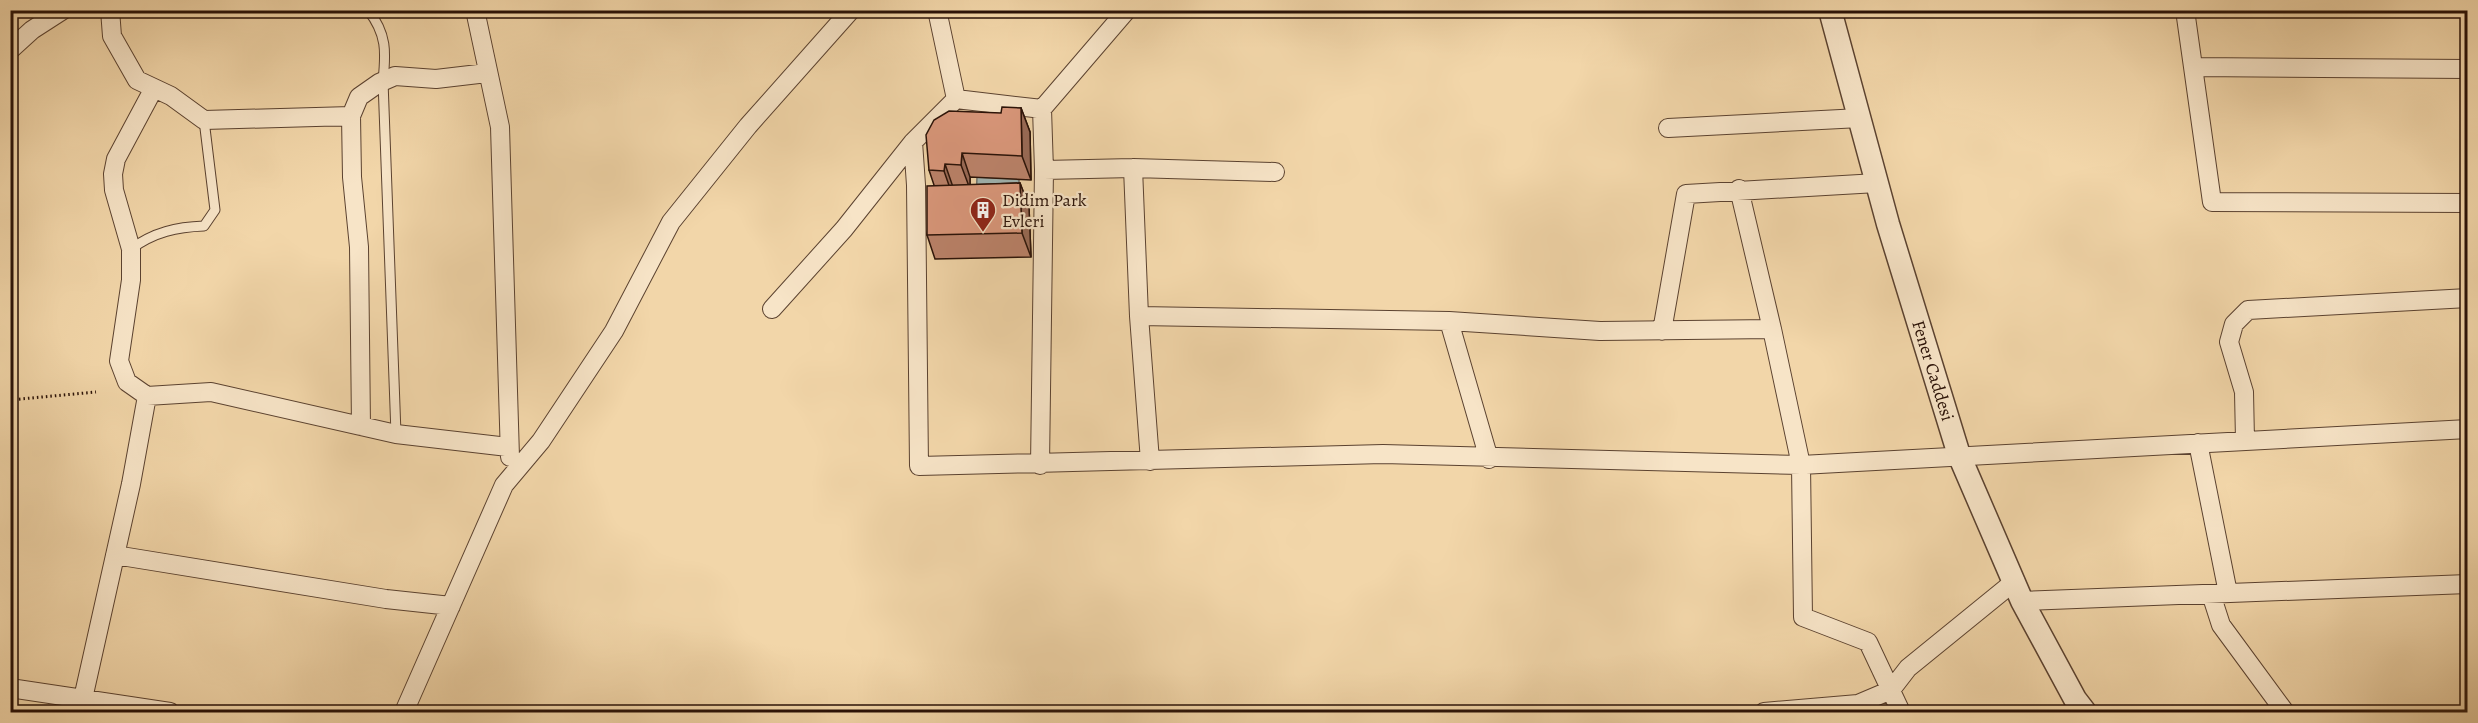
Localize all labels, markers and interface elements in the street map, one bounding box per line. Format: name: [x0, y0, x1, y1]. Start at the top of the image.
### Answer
place label: Didim Park Evleri: [1002, 188, 1087, 233]
building icon: Didim Park Evleri: [968, 195, 998, 233]
street label: Fener Caddesi: [1906, 317, 1960, 424]

